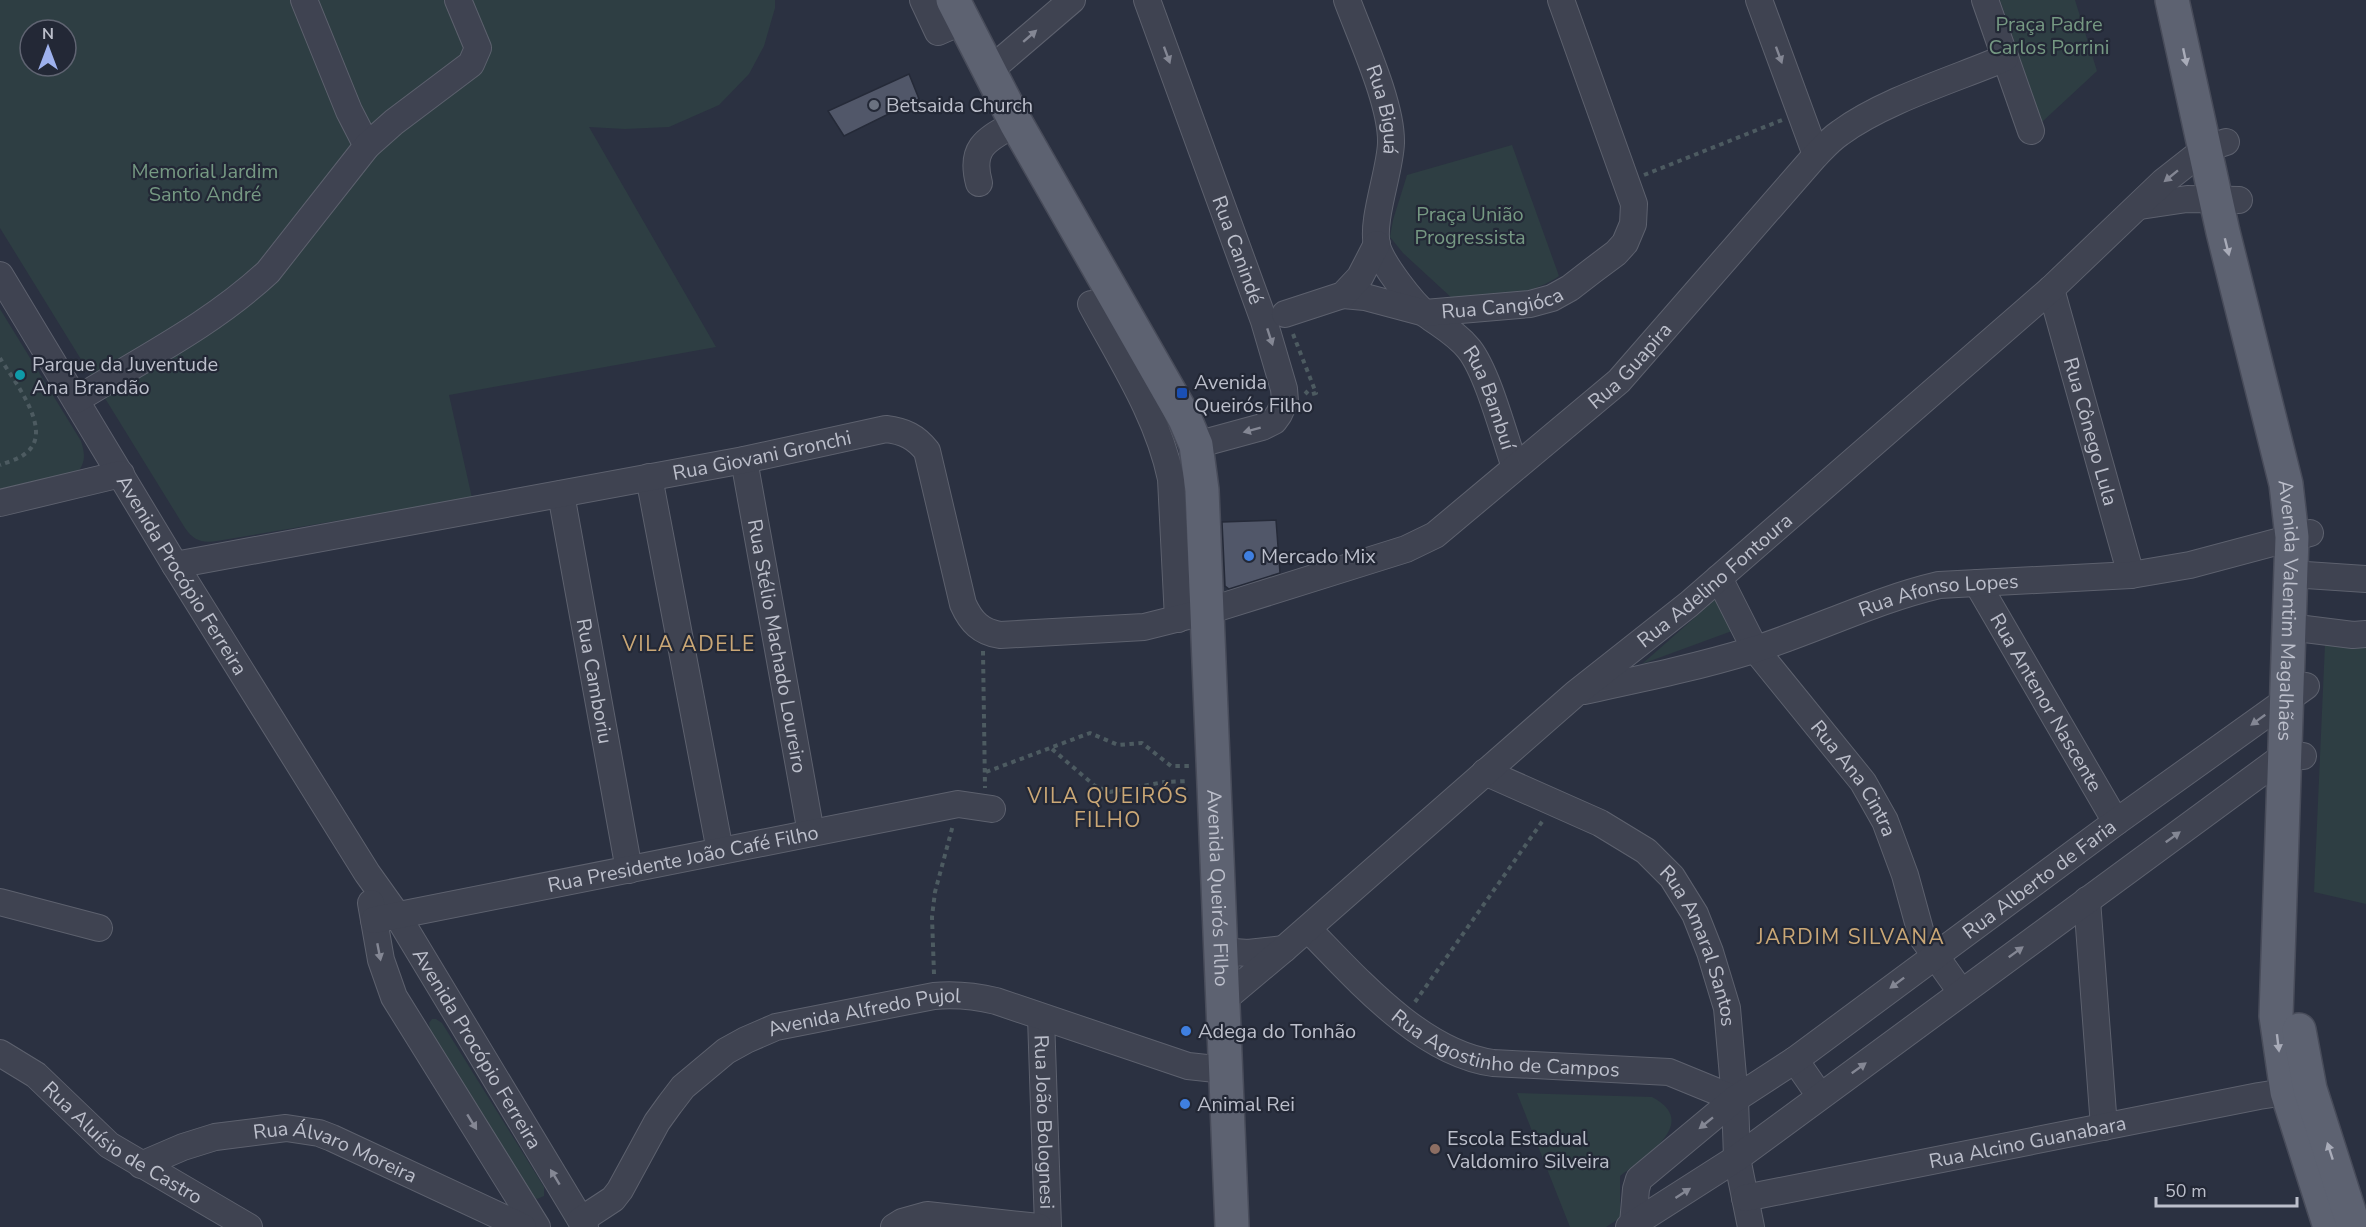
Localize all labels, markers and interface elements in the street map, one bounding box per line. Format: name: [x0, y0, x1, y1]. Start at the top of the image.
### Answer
park label: Praça Padre Carlos Porrini: [1989, 11, 2109, 61]
north arrow: [18, 18, 78, 78]
text: N: [42, 23, 54, 45]
one-way arrow: [1022, 30, 1038, 43]
one-way arrow: [1163, 46, 1172, 64]
one-way arrow: [1775, 46, 1784, 64]
one-way arrow: [2180, 48, 2190, 66]
street label: Rua Biguá: [1359, 61, 1404, 156]
place label: Betsaida Church: [886, 92, 1033, 119]
marker: Betsaida Church: [867, 98, 881, 112]
park label: Memorial Jardim Santo André: [132, 158, 278, 208]
one-way arrow: [2164, 169, 2179, 182]
street label: Rua Canindé: [1205, 192, 1270, 308]
park label: Praça União Progressista: [1414, 201, 1526, 251]
one-way arrow: [2223, 238, 2233, 256]
street label: Rua Cangióca: [1440, 281, 1568, 326]
street label: Rua Guapira: [1582, 317, 1678, 415]
one-way arrow: [1265, 328, 1275, 346]
street label: Rua Bambuí: [1457, 340, 1522, 454]
place label: Parque da Juventude Ana Brandão: [32, 351, 218, 401]
street label: Rua Cônego Lula: [2057, 354, 2124, 509]
marker: Parque da Juventude Ana Brandão: [13, 368, 27, 382]
place label: Avenida Queirós Filho: [1194, 369, 1313, 419]
marker: Avenida Queirós Filho: [1175, 386, 1189, 400]
street label: Rua Giovani Gronchi: [670, 424, 854, 487]
one-way arrow: [1243, 425, 1261, 435]
street label: Avenida Procópio Ferreira: [110, 470, 253, 680]
street label: Avenida Valentim Magalhães: [2271, 479, 2305, 741]
street label: Rua Adelino Fontoura: [1632, 507, 1798, 654]
street label: Rua Stélio Machado Loureiro: [741, 517, 813, 775]
place label: Mercado Mix: [1261, 543, 1376, 570]
marker: Mercado Mix: [1242, 549, 1256, 563]
street label: Rua Afonso Lopes: [1855, 568, 2019, 624]
street label: Rua Antenor Nascente: [1983, 608, 2108, 797]
street label: Rua Camboriu: [570, 616, 619, 746]
district label: VILA ADELE: [621, 630, 756, 658]
one-way arrow: [2251, 714, 2267, 726]
street label: Rua Ana Cintra: [1804, 715, 1903, 840]
district label: VILA QUEIRÓS FILHO: [1026, 782, 1189, 834]
street label: Avenida Queirós Filho: [1200, 789, 1235, 987]
street label: Rua Alberto de Faria: [1957, 813, 2122, 945]
street label: Rua Presidente João Café Filho: [545, 819, 821, 899]
one-way arrow: [2165, 831, 2181, 843]
street label: Rua Amaral Santos: [1654, 859, 1742, 1027]
district label: JARDIM SILVANA: [1756, 923, 1945, 951]
one-way arrow: [375, 942, 384, 961]
street label: Avenida Procópio Ferreira: [406, 943, 548, 1154]
one-way arrow: [2007, 946, 2023, 958]
one-way arrow: [1890, 977, 1905, 989]
street label: Avenida Alfredo Pujol: [763, 982, 962, 1043]
street label: Rua Agostinho de Campos: [1386, 1003, 1620, 1083]
place label: Adega do Tonhão: [1198, 1018, 1356, 1045]
marker: Adega do Tonhão: [1179, 1024, 1193, 1038]
street label: Rua João Bolognesi: [1028, 1034, 1060, 1210]
one-way arrow: [2273, 1034, 2283, 1053]
one-way arrow: [1851, 1062, 1866, 1074]
street label: Rua Aluísio de Castro: [37, 1075, 207, 1211]
place label: Animal Rei: [1197, 1091, 1295, 1118]
marker: Animal Rei: [1178, 1097, 1192, 1111]
street label: Rua Alcino Guanabara: [1927, 1110, 2129, 1175]
one-way arrow: [467, 1114, 478, 1130]
street label: Rua Álvaro Moreira: [251, 1115, 421, 1190]
one-way arrow: [1699, 1116, 1714, 1129]
place label: Escola Estadual Valdomiro Silveira: [1446, 1125, 1610, 1175]
marker: Escola Estadual Valdomiro Silveira: [1428, 1142, 1442, 1156]
one-way arrow: [2325, 1142, 2334, 1160]
one-way arrow: [549, 1169, 560, 1185]
scale bar: [2156, 1170, 2297, 1208]
text: 50 m: [2165, 1179, 2207, 1203]
one-way arrow: [1674, 1187, 1691, 1198]

